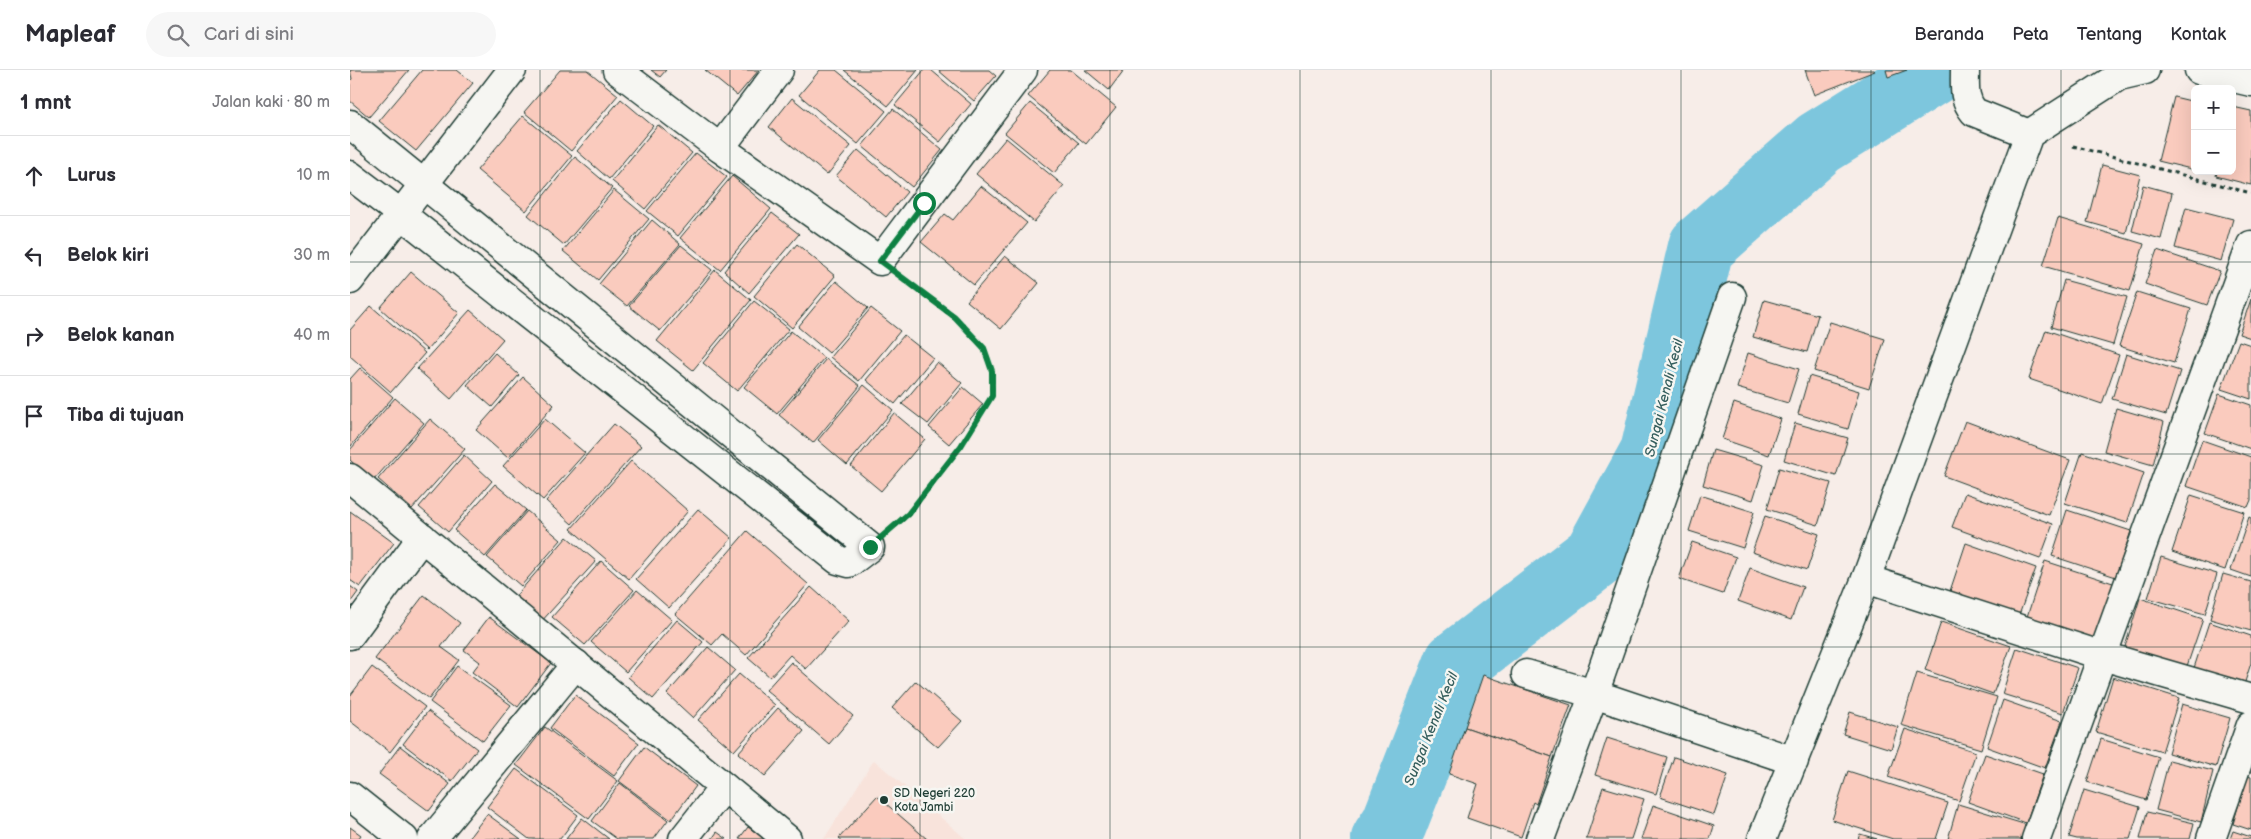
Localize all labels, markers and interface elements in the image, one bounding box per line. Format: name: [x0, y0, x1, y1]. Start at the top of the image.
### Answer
search box: [146, 12, 496, 57]
text: Mapleaf: [25, 20, 116, 49]
icon: search: [164, 21, 192, 49]
text: Cari di sini: [204, 23, 294, 46]
text: Beranda: [1914, 24, 1984, 45]
text: Peta: [2012, 24, 2049, 45]
text: Tentang: [2077, 24, 2142, 45]
text: Kontak: [2170, 24, 2226, 45]
map controls: [2191, 85, 2236, 175]
button: +: [2191, 85, 2236, 130]
text: 1 mnt: [20, 90, 71, 115]
text: Jalan kaki · 80 m: [212, 93, 330, 112]
button: −: [2191, 130, 2236, 175]
icon: ahead: [20, 162, 48, 190]
text: Lurus: [67, 164, 116, 187]
text: 10 m: [297, 166, 330, 185]
route start: [913, 192, 936, 215]
icon: left: [20, 242, 48, 270]
text: Belok kiri: [67, 244, 149, 267]
text: 30 m: [293, 246, 330, 265]
icon: right: [20, 322, 48, 350]
text: Belok kanan: [67, 324, 175, 347]
text: 40 m: [293, 326, 330, 345]
water label: Sungai Kenali Kecil: [1641, 337, 1687, 459]
icon: arrive: [20, 402, 48, 430]
text: Tiba di tujuan: [67, 404, 184, 427]
route end: [859, 536, 882, 559]
water label: Sungai Kenali Kecil: [1400, 669, 1462, 788]
place label: SD Negeri 220 Kota Jambi: [894, 786, 975, 815]
marker: SD Negeri 220 Kota Jambi: [878, 794, 890, 806]

